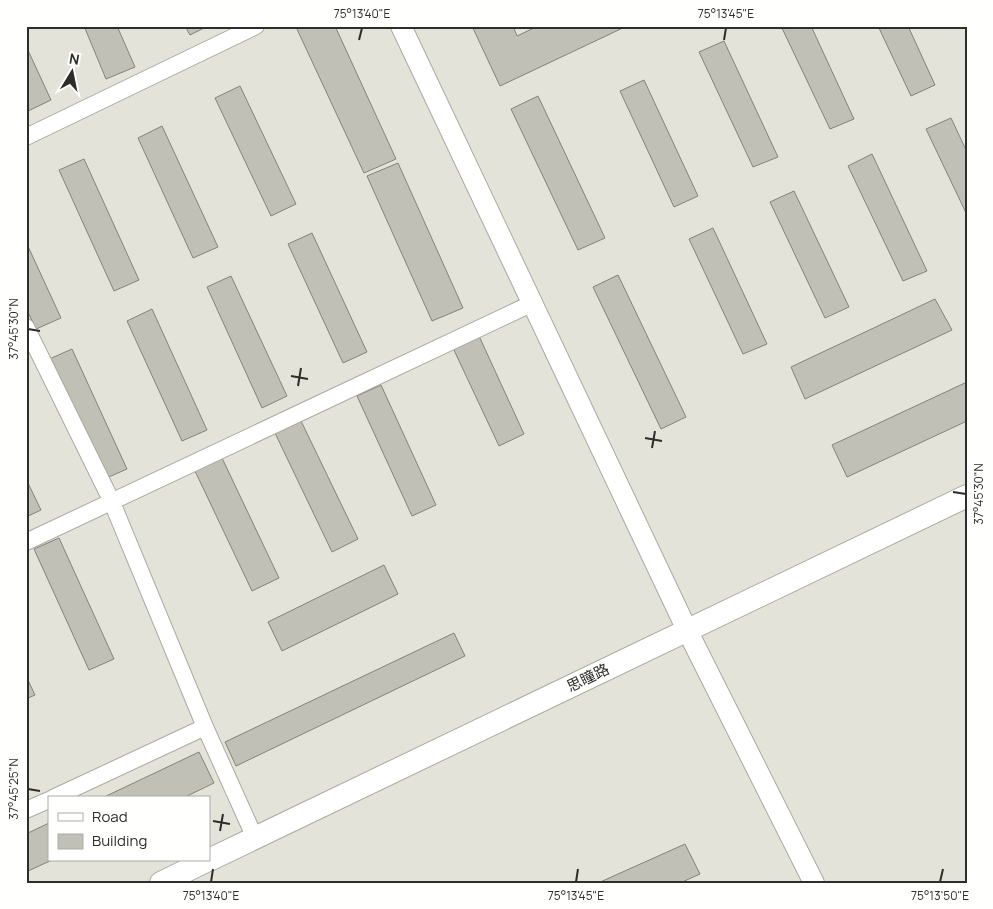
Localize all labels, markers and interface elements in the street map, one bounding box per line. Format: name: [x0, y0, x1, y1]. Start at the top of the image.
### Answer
text: 75°13'40"E: [334, 5, 391, 22]
text: 75°13'45"E: [698, 5, 754, 22]
north arrow: [48, 48, 98, 98]
text: N: [68, 48, 81, 69]
text: 37°45'30"N: [5, 298, 22, 360]
text: 37°45'30"N: [970, 463, 987, 525]
street label: 思瞳路: [563, 658, 613, 697]
text: 37°45'25"N: [5, 758, 22, 820]
legend: [48, 796, 210, 862]
text: Road: [92, 806, 128, 827]
text: Building: [92, 830, 147, 851]
text: 75°13'40"E: [183, 887, 240, 904]
text: 75°13'45"E: [548, 887, 604, 904]
text: 75°13'50"E: [911, 887, 969, 904]

